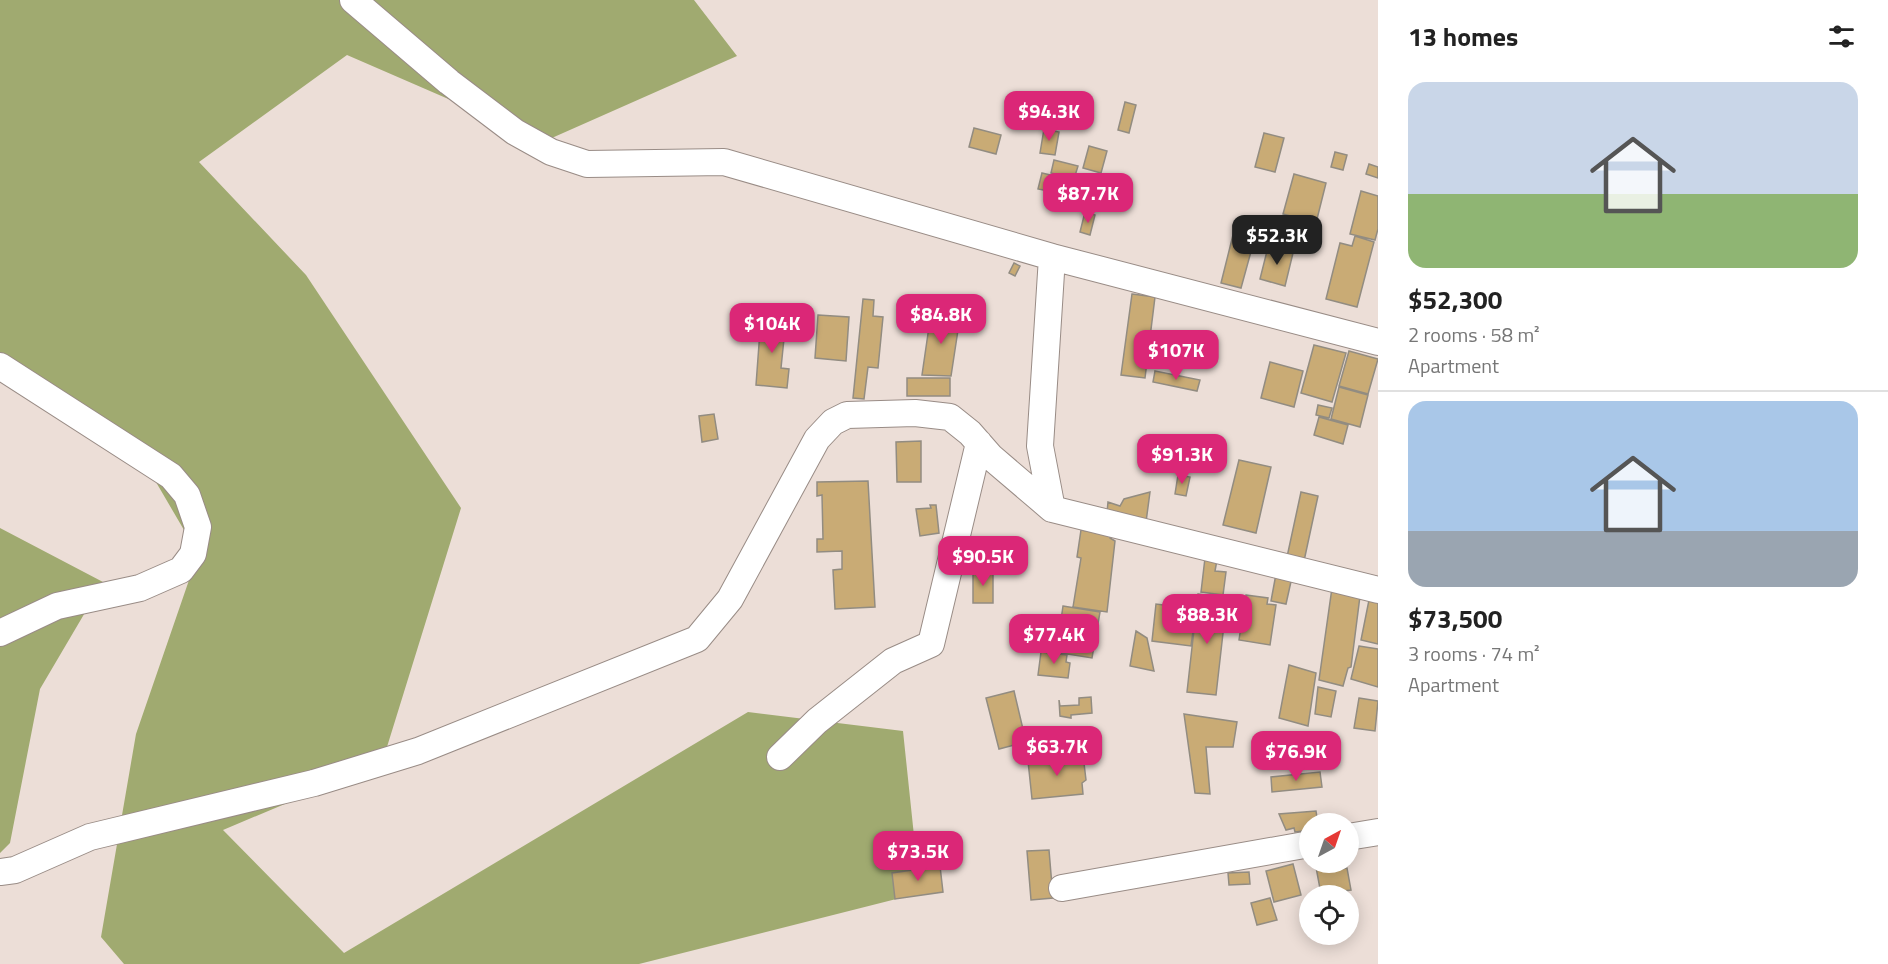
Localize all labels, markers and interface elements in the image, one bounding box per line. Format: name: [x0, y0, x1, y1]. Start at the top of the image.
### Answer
text: 13 homes: [1408, 17, 1518, 56]
icon: filters: [1825, 20, 1858, 53]
pin: $94.3K: [1000, 91, 1098, 142]
text: $94.3K: [1018, 95, 1080, 126]
icon: home: [1579, 121, 1687, 229]
pin: $87.7K: [1039, 173, 1137, 224]
text: $87.7K: [1057, 177, 1119, 208]
pin: $52.3K: [1228, 215, 1326, 266]
text: $52.3K: [1246, 219, 1308, 250]
text: $52,300: [1408, 280, 1502, 319]
pin: $84.8K: [892, 294, 990, 345]
text: $84.8K: [910, 298, 972, 329]
pin: $104K: [730, 303, 814, 354]
text: $104K: [744, 307, 800, 338]
text: 2 rooms · 58 m²: [1408, 319, 1540, 350]
pin: $107K: [1134, 330, 1218, 381]
text: $107K: [1148, 334, 1204, 365]
text: Apartment: [1408, 350, 1499, 381]
pin: $91.3K: [1133, 434, 1231, 485]
text: $91.3K: [1151, 438, 1213, 469]
icon: home: [1579, 440, 1687, 548]
pin: $90.5K: [934, 536, 1032, 587]
text: $90.5K: [952, 540, 1014, 571]
pin: $88.3K: [1158, 594, 1256, 645]
text: $88.3K: [1176, 598, 1238, 629]
text: $73,500: [1408, 599, 1502, 638]
pin: $77.4K: [1005, 614, 1103, 665]
text: $77.4K: [1023, 618, 1085, 649]
text: 3 rooms · 74 m²: [1408, 638, 1540, 669]
text: Apartment: [1408, 669, 1499, 700]
pin: $63.7K: [1008, 726, 1106, 777]
text: $63.7K: [1026, 730, 1088, 761]
pin: $76.9K: [1247, 731, 1345, 782]
text: $76.9K: [1265, 735, 1327, 766]
north arrow: [1299, 813, 1359, 873]
map controls: [1299, 813, 1359, 945]
pin: $73.5K: [869, 831, 967, 882]
text: $73.5K: [887, 835, 949, 866]
button: locate: [1299, 885, 1359, 945]

